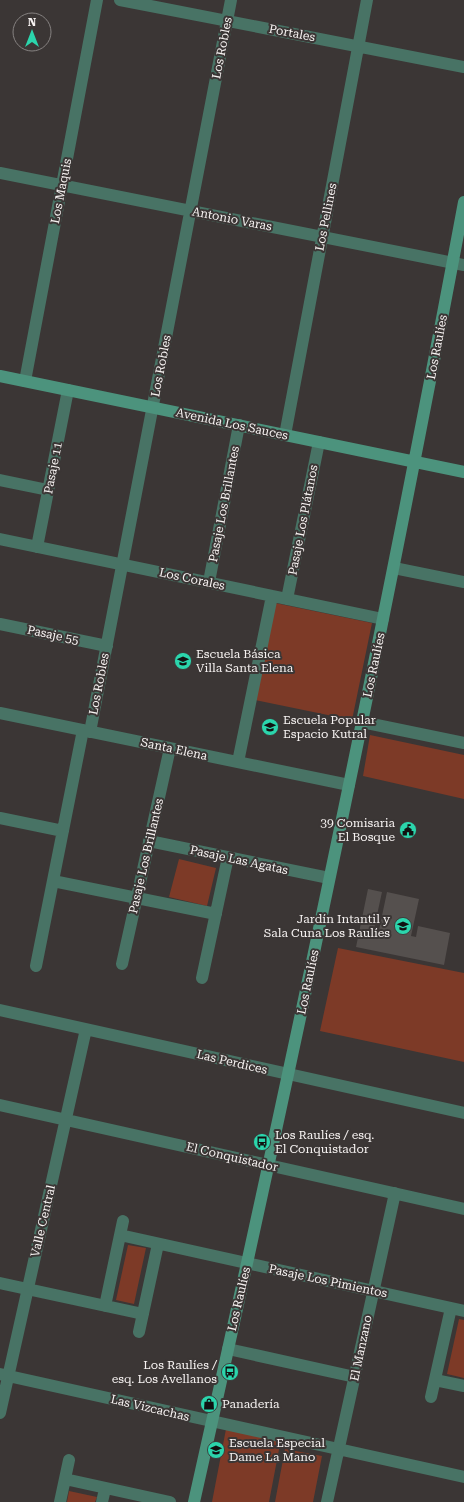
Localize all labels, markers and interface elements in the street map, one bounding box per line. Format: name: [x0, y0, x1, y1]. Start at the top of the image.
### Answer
north arrow: [12, 12, 52, 52]
text: N: [28, 16, 37, 29]
street label: Los Robles: [209, 16, 235, 80]
street label: Portales: [268, 22, 317, 44]
street label: Los Maquis: [48, 157, 74, 225]
street label: Los Pellines: [313, 182, 339, 252]
street label: Antonio Varas: [191, 204, 273, 234]
street label: Los Raulíes: [424, 313, 450, 381]
street label: Los Robles: [148, 334, 174, 398]
street label: Avenida Los Sauces: [175, 405, 290, 443]
street label: Pasaje 11: [41, 441, 65, 495]
street label: Pasaje Los Brillantes: [206, 444, 242, 563]
street label: Pasaje Los Plátanos: [285, 463, 321, 576]
street label: Los Corales: [158, 565, 226, 593]
street label: Pasaje 55: [26, 623, 80, 647]
street label: Los Raulíes: [360, 631, 388, 699]
place label: Escuela Básica Villa Santa Elena: [196, 647, 294, 675]
school or university icon: Escuela Básica Villa Santa Elena: [173, 651, 193, 671]
street label: Los Robles: [86, 652, 112, 716]
place label: Escuela Popular Espacio Kutral: [283, 713, 376, 741]
school or university icon: Escuela Popular Espacio Kutral: [260, 717, 280, 737]
street label: Santa Elena: [139, 735, 209, 763]
street label: Pasaje Los Brillantes: [126, 797, 166, 915]
place label: 39 Comisaria El Bosque: [320, 816, 395, 844]
public building icon: 39 Comisaria El Bosque: [398, 820, 418, 840]
street label: Pasaje Las Agatas: [189, 843, 290, 877]
place label: Jardín Intantil y Sala Cuna Los Raulíes: [264, 912, 391, 940]
school or university icon: Jardín Intantil y Sala Cuna Los Raulíes: [393, 916, 413, 936]
street label: Los Raulíes: [294, 948, 322, 1016]
street label: Las Perdices: [195, 1047, 269, 1077]
place label: Los Raulíes / esq. El Conquistador: [275, 1128, 374, 1156]
bus stop icon: Los Raulíes / esq. El Conquistador: [252, 1132, 272, 1152]
street label: El Conquistador: [185, 1140, 279, 1174]
street label: Valle Central: [28, 1183, 58, 1258]
street label: Pasaje Los Pimientos: [267, 1262, 389, 1300]
street label: Los Raulíes: [225, 1265, 253, 1333]
street label: El Manzano: [347, 1314, 375, 1382]
place label: Los Raulíes / esq. Los Avellanos: [112, 1358, 218, 1386]
bus stop icon: Los Raulíes / esq. Los Avellanos: [220, 1362, 240, 1382]
street label: Las Vizcachas: [109, 1392, 191, 1424]
shop icon: Panadería: [199, 1394, 219, 1414]
place label: Panadería: [222, 1397, 280, 1411]
place label: Escuela Especial Dame La Mano: [229, 1436, 325, 1464]
school or university icon: Escuela Especial Dame La Mano: [206, 1440, 226, 1460]

